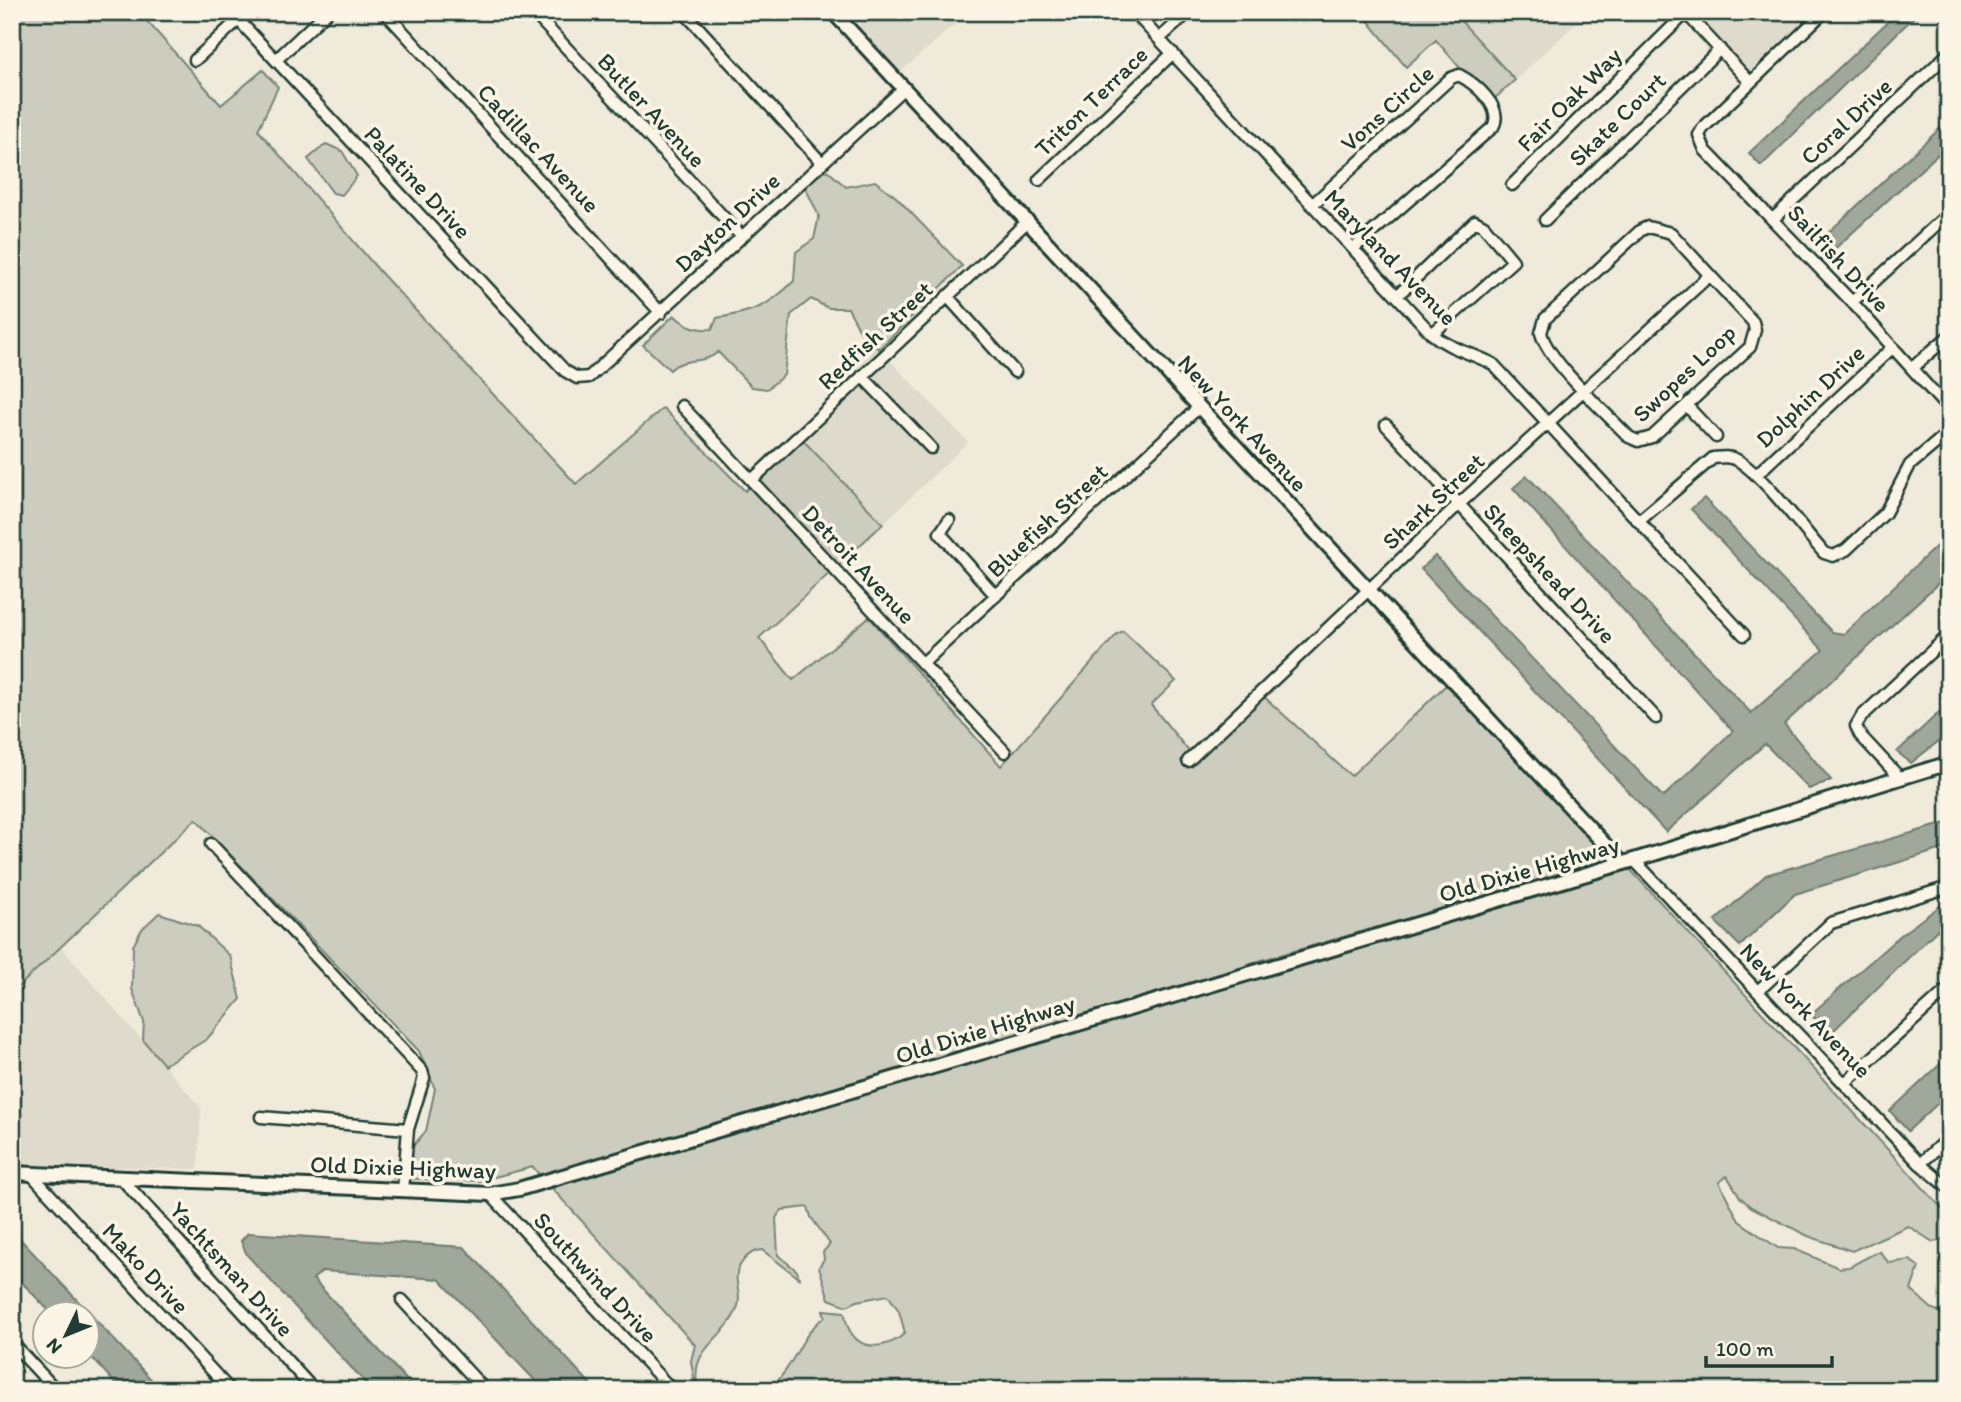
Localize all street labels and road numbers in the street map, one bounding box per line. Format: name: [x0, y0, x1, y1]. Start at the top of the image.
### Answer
street label: Triton Terrace: [1028, 40, 1154, 162]
street label: Fair Oak Way: [1511, 40, 1628, 157]
street label: Butler Avenue: [592, 47, 712, 173]
street label: Vons Circle: [1334, 58, 1440, 158]
street label: Skate Court: [1562, 66, 1672, 172]
street label: Coral Drive: [1794, 71, 1898, 171]
street label: Cadillac Avenue: [472, 77, 606, 219]
street label: Palatine Drive: [358, 120, 478, 244]
street label: Dayton Drive: [668, 166, 786, 278]
street label: Maryland Avenue: [1318, 183, 1464, 331]
street label: Sailfish Drive: [1782, 198, 1896, 318]
street label: Redfish Street: [812, 274, 938, 396]
street label: Swopes Loop: [1626, 318, 1742, 428]
street label: Dolphin Drive: [1750, 338, 1870, 454]
street label: New York Avenue: [1172, 348, 1314, 498]
street label: Shark Street: [1376, 446, 1490, 556]
street label: Bluefish Street: [981, 457, 1113, 583]
street label: Sheepshead Drive: [1478, 497, 1622, 649]
street label: Detroit Avenue: [796, 498, 922, 630]
street label: Old Dixie Highway: [1436, 829, 1622, 909]
street label: New York Avenue: [1734, 936, 1878, 1084]
street label: Old Dixie Highway: [892, 988, 1078, 1070]
street label: Old Dixie Highway: [309, 1149, 497, 1185]
street label: Yachtsman Drive: [164, 1195, 300, 1343]
street label: Southwind Drive: [528, 1206, 664, 1348]
street label: Mako Drive: [96, 1216, 196, 1320]

